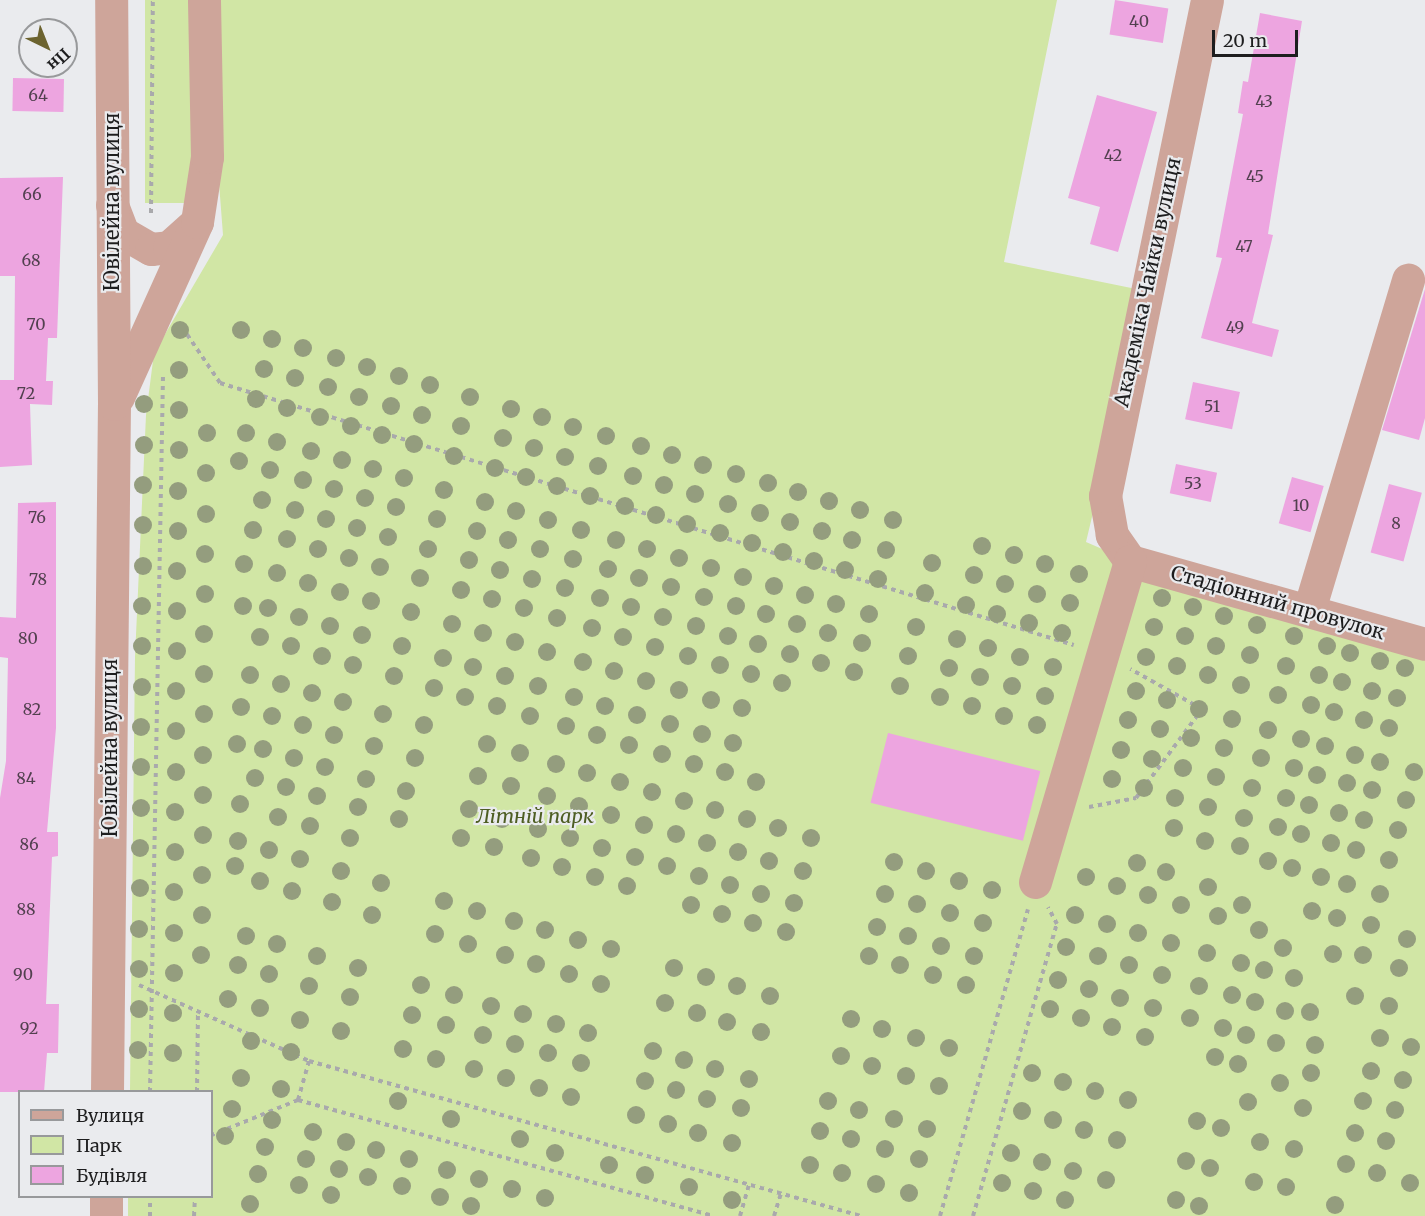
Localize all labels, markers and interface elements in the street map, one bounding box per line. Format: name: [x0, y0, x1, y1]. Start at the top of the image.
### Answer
house number: 40: [1129, 11, 1149, 31]
north arrow: [18, 18, 78, 78]
scale bar: [1215, 18, 1300, 56]
text: 20 m: [1223, 29, 1267, 52]
text: Пн: [43, 44, 75, 75]
house number: 64: [28, 85, 48, 105]
house number: 43: [1255, 91, 1273, 111]
street label: Ювілейна вулиця: [99, 113, 123, 291]
house number: 42: [1104, 145, 1122, 165]
street label: Академіка Чайки вулиця: [1109, 155, 1185, 409]
house number: 45: [1246, 166, 1264, 186]
house number: 66: [22, 184, 42, 204]
house number: 47: [1235, 236, 1253, 256]
house number: 68: [21, 250, 41, 270]
house number: 70: [27, 314, 45, 334]
house number: 49: [1226, 317, 1244, 337]
house number: 72: [17, 383, 35, 403]
house number: 51: [1204, 396, 1220, 416]
house number: 53: [1184, 473, 1202, 493]
house number: 10: [1293, 495, 1309, 515]
house number: 76: [28, 507, 46, 527]
house number: 8: [1391, 513, 1401, 533]
street label: Стадіонний провулок: [1168, 560, 1388, 644]
house number: 78: [29, 569, 47, 589]
house number: 80: [18, 628, 38, 648]
street label: Ювілейна вулиця: [97, 659, 121, 837]
house number: 82: [23, 699, 41, 719]
house number: 84: [16, 768, 36, 788]
park label: Літній парк: [476, 803, 594, 827]
house number: 86: [19, 834, 39, 854]
house number: 88: [16, 899, 36, 919]
house number: 90: [13, 964, 33, 984]
house number: 92: [20, 1018, 38, 1038]
legend: [18, 1090, 213, 1198]
text: Вулиця: [76, 1104, 144, 1127]
text: Парк: [76, 1134, 122, 1157]
text: Будівля: [76, 1164, 147, 1187]

